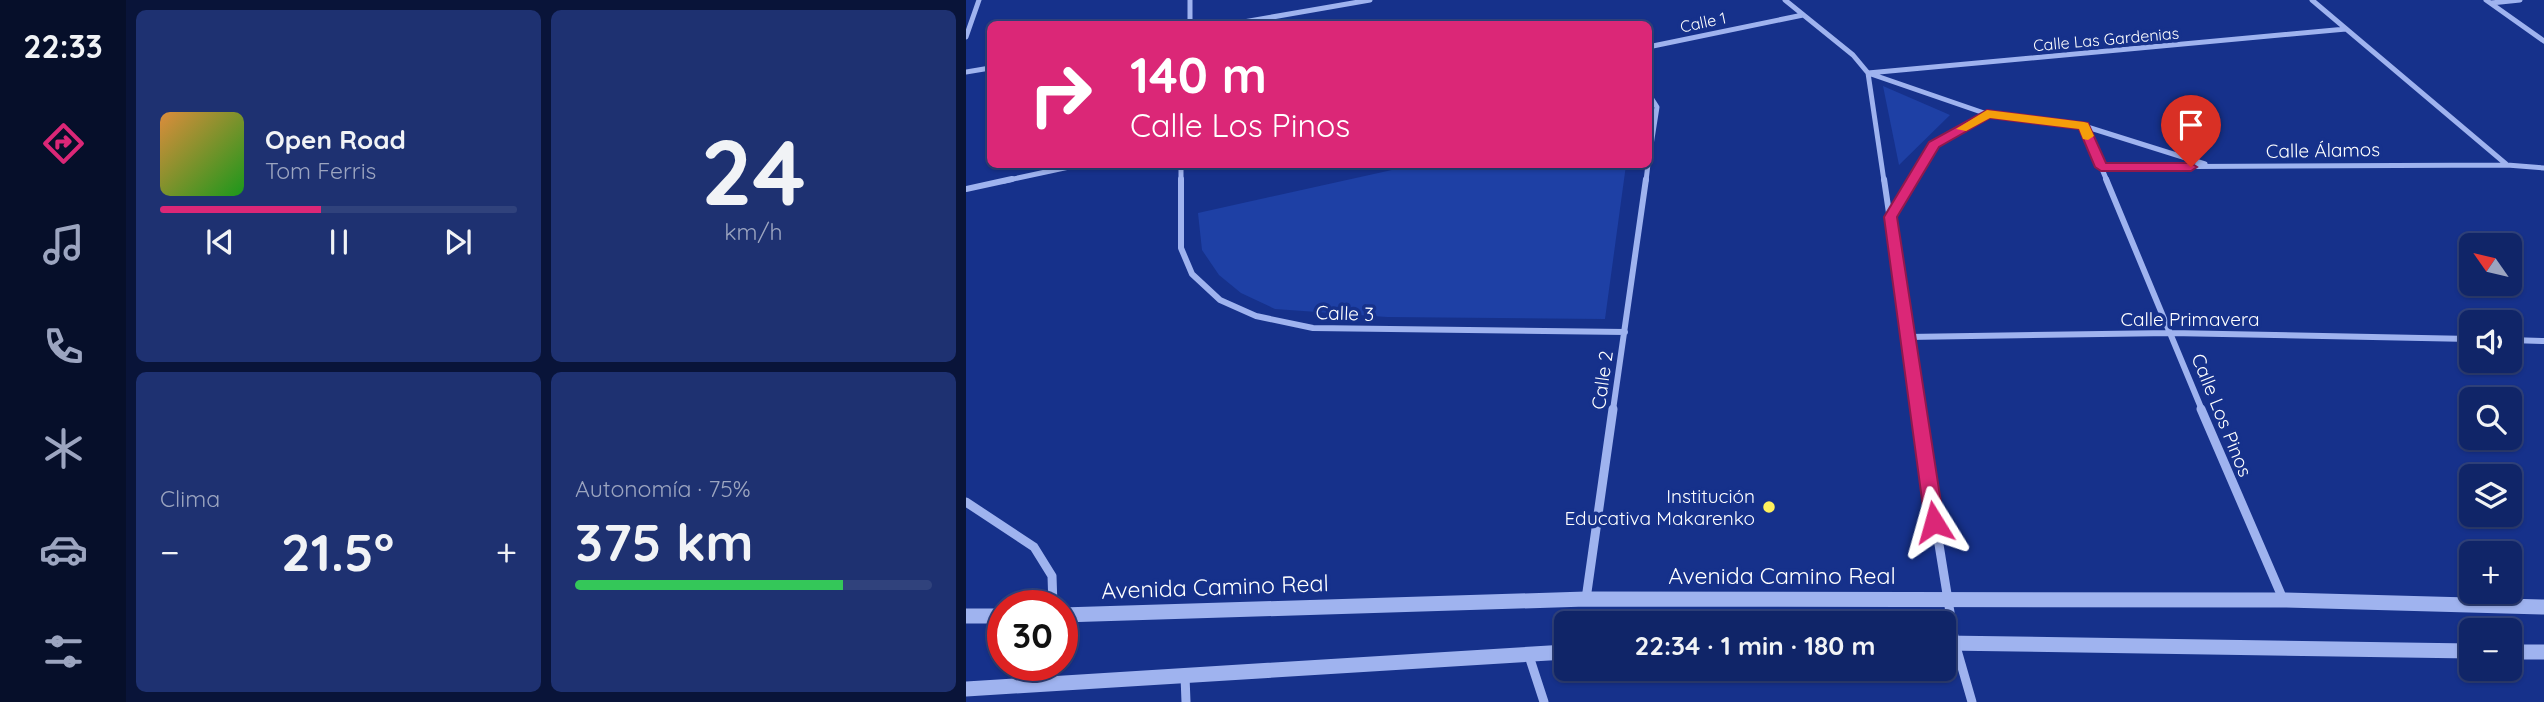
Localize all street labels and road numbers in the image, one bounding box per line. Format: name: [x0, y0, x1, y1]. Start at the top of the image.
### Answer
street label: Calle 1: [1678, 7, 1728, 37]
street label: Calle Las Gardenias: [2032, 23, 2180, 55]
street label: Calle Álamos: [2266, 137, 2380, 163]
street label: Calle 3: [1315, 300, 1375, 326]
street label: Calle Primavera: [2120, 307, 2260, 331]
street label: Calle 2: [1586, 349, 1618, 411]
street label: Calle Los Pinos: [2186, 350, 2258, 480]
street label: Avenida Camino Real: [1668, 561, 1896, 590]
street label: Avenida Camino Real: [1101, 568, 1329, 605]

